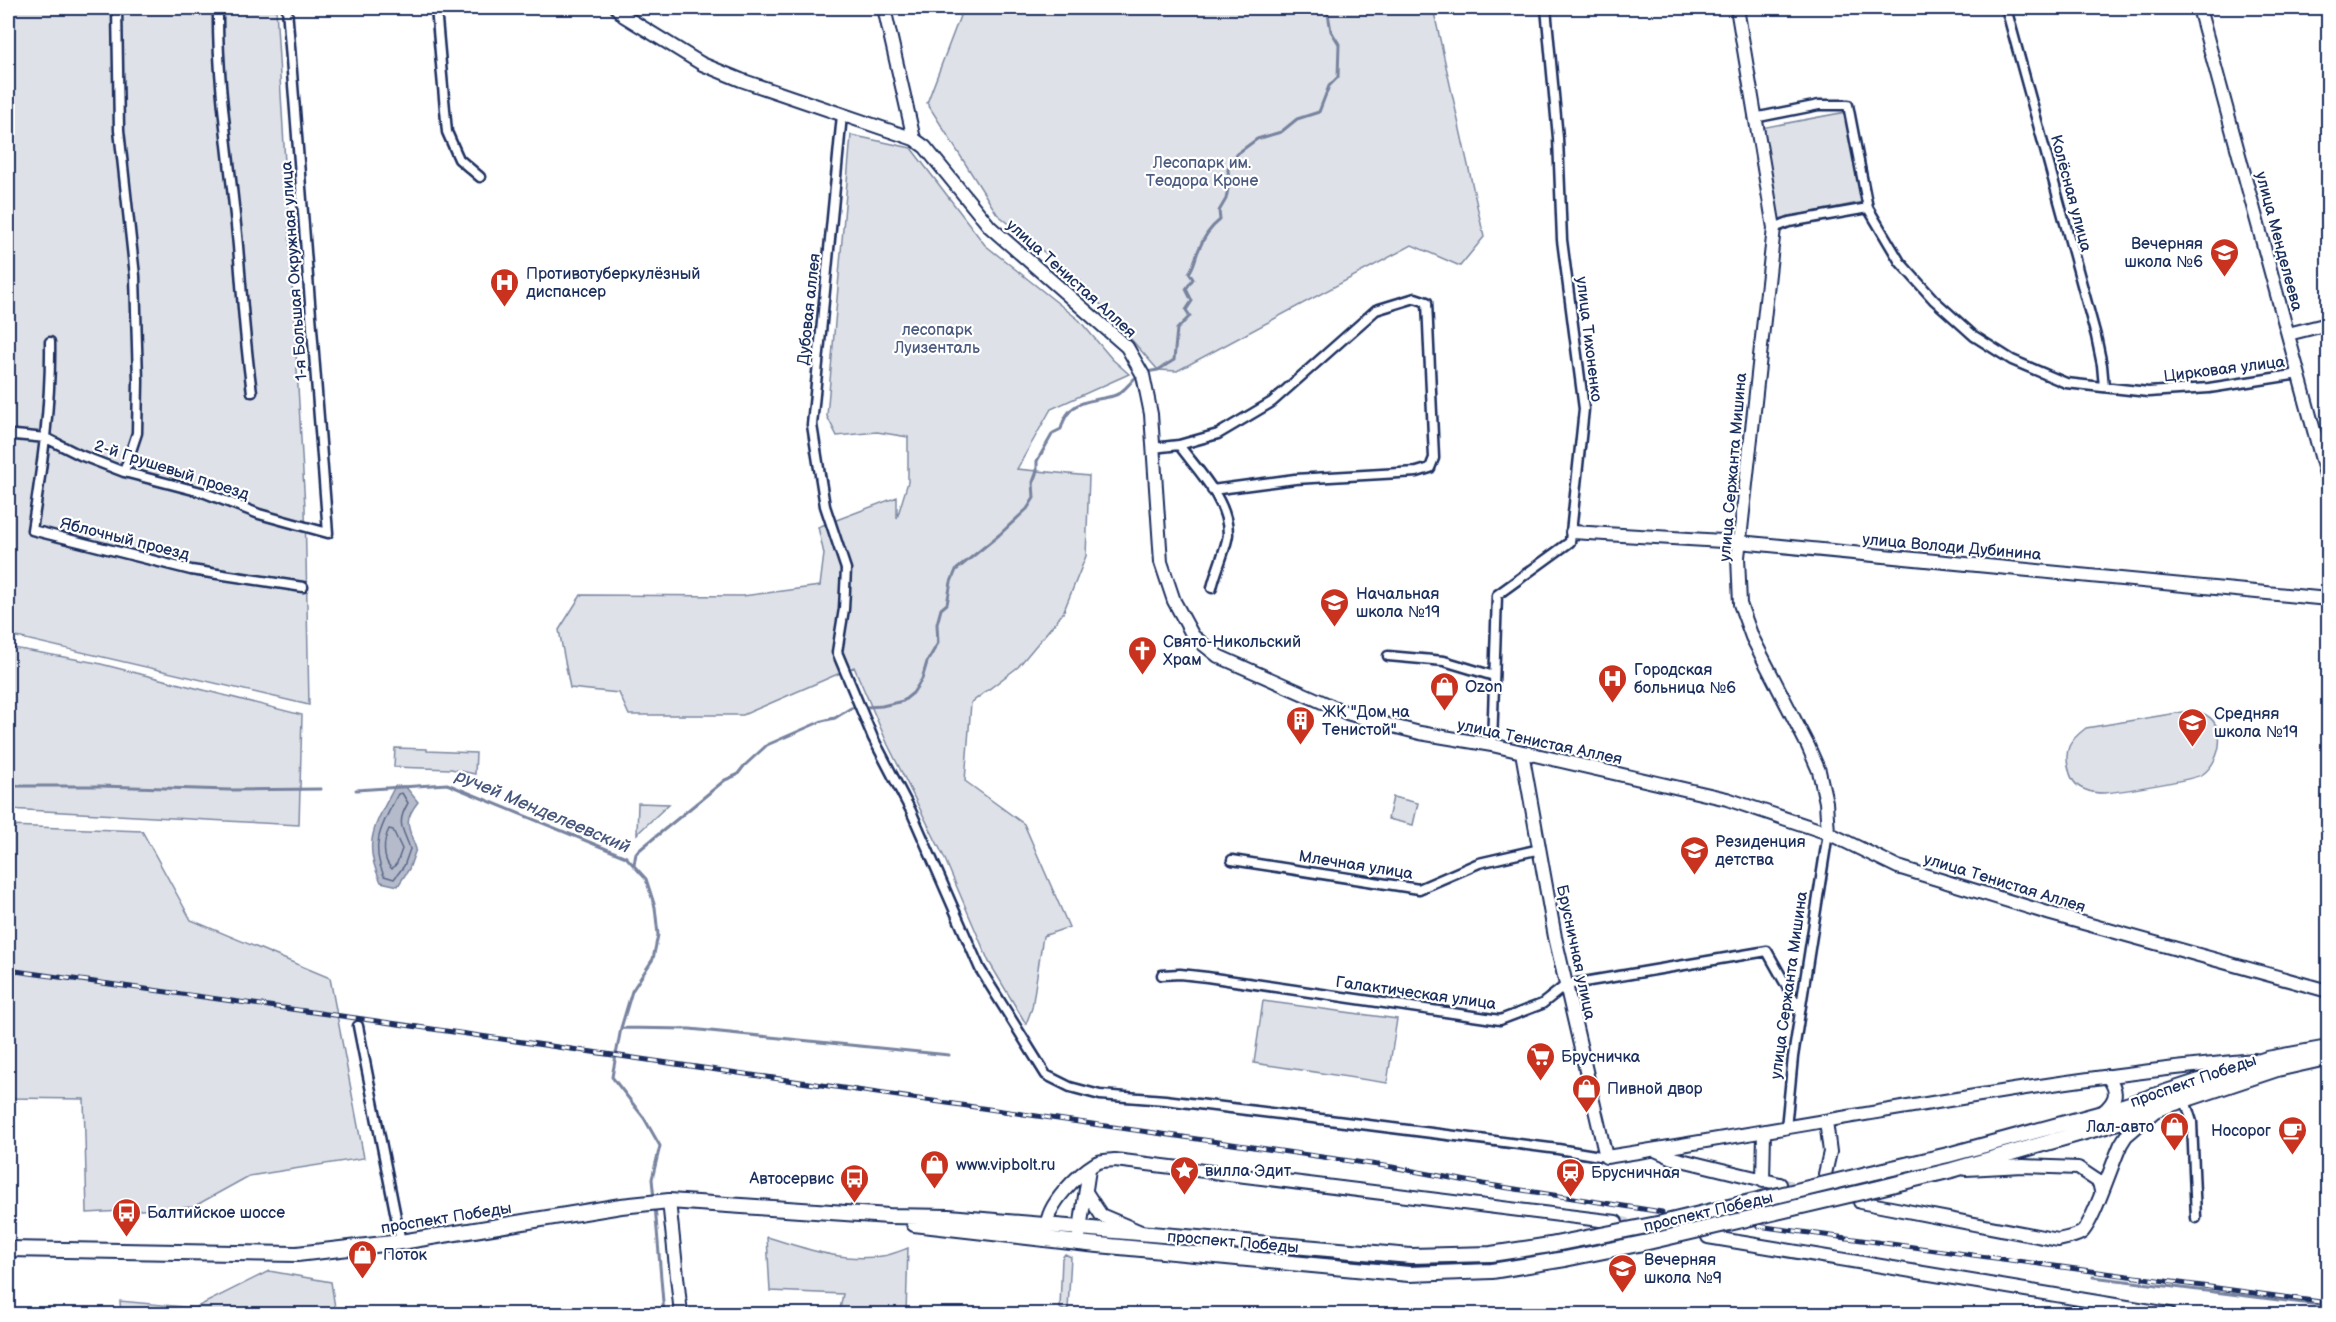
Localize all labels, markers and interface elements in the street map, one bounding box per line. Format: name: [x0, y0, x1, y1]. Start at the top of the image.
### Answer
street label: Колёсная улица: [2046, 133, 2095, 254]
park label: Лесопарк им. Теодора Кроне: [1146, 154, 1258, 191]
street label: 1-я Большая Окружная улица: [277, 160, 312, 381]
street label: улица Менделеева: [2251, 170, 2306, 314]
street label: улица Тенистая Аллея: [1002, 216, 1140, 342]
place label: Вечерняя школа №6: [2124, 235, 2203, 272]
school or university icon: Вечерняя школа №6: [2208, 236, 2240, 278]
street label: Дубовая аллея: [794, 252, 825, 366]
place label: Противотуберкулёзный диспансер: [526, 265, 701, 302]
hospital icon: Противотуберкулёзный диспансер: [489, 266, 521, 308]
street label: улица Тихоненко: [1571, 276, 1606, 403]
park label: лесопарк Луизенталь: [893, 321, 980, 358]
street label: Цирковая улица: [2162, 353, 2286, 386]
street label: улица Сержанта Мишина: [1716, 371, 1751, 562]
street label: 2-й Грушевый проезд: [92, 436, 252, 505]
street label: Яблочный проезд: [58, 514, 192, 565]
street label: улица Володи Дубинина: [1861, 530, 2043, 565]
place label: Начальная школа №19: [1356, 585, 1440, 622]
school or university icon: Начальная школа №19: [1319, 586, 1351, 628]
place label: Свято-Никольский Храм: [1163, 633, 1301, 670]
church icon: Свято-Никольский Храм: [1126, 634, 1158, 676]
place label: Городская больница №6: [1634, 661, 1736, 698]
hospital icon: Городская больница №6: [1597, 662, 1629, 704]
shop icon: Ozon: [1428, 670, 1460, 712]
place label: Ozon: [1465, 678, 1503, 697]
place label: ЖК "Дом на Тенистой": [1322, 703, 1410, 740]
building icon: ЖК "Дом на Тенистой": [1285, 704, 1317, 746]
place label: Средняя школа №19: [2214, 705, 2298, 742]
school or university icon: Средняя школа №19: [2177, 706, 2209, 748]
street label: улица Тенистая Аллея: [1456, 716, 1624, 769]
water label: ручей Менделеевский: [451, 765, 633, 858]
place label: Резиденция детства: [1715, 833, 1806, 870]
school or university icon: Резиденция детства: [1678, 834, 1710, 876]
street label: Млечная улица: [1297, 847, 1415, 884]
street label: улица Тенистая Аллея: [1921, 850, 2088, 917]
street label: Брусничная улица: [1552, 883, 1599, 1022]
street label: улица Сержанта Мишина: [1767, 890, 1812, 1080]
street label: Галактическая улица: [1334, 973, 1498, 1014]
supermarket icon: Брусничка: [1524, 1040, 1556, 1082]
place label: Брусничка: [1561, 1048, 1641, 1067]
street label: проспект Победы: [2128, 1051, 2259, 1112]
shop icon: Пивной двор: [1570, 1072, 1602, 1114]
place label: Пивной двор: [1607, 1080, 1703, 1099]
shop icon: Лал-авто: [2159, 1110, 2191, 1152]
cafe icon: Носорог: [2276, 1114, 2308, 1156]
place label: Лал-авто: [2085, 1118, 2154, 1137]
place label: Носорог: [2211, 1122, 2271, 1141]
shop icon: www.vipbolt.ru: [919, 1148, 951, 1190]
place icon: вилла Эдит: [1168, 1154, 1200, 1196]
place label: www.vipbolt.ru: [956, 1156, 1056, 1175]
station icon: Брусничная: [1554, 1156, 1586, 1198]
bus stop icon: Автосервис: [839, 1162, 871, 1204]
place label: вилла Эдит: [1205, 1162, 1292, 1181]
place label: Брусничная: [1591, 1164, 1680, 1183]
place label: Автосервис: [749, 1170, 834, 1189]
street label: проспект Победы: [1642, 1188, 1775, 1237]
bus stop icon: Балтийское шоссе: [110, 1196, 142, 1238]
street label: проспект Победы: [379, 1199, 513, 1238]
place label: Балтийское шоссе: [147, 1204, 285, 1223]
street label: проспект Победы: [1166, 1227, 1300, 1258]
shop icon: Поток: [346, 1238, 378, 1280]
place label: Поток: [383, 1246, 427, 1265]
place label: Вечерняя школа №9: [1644, 1251, 1722, 1288]
school or university icon: Вечерняя школа №9: [1607, 1252, 1639, 1294]

